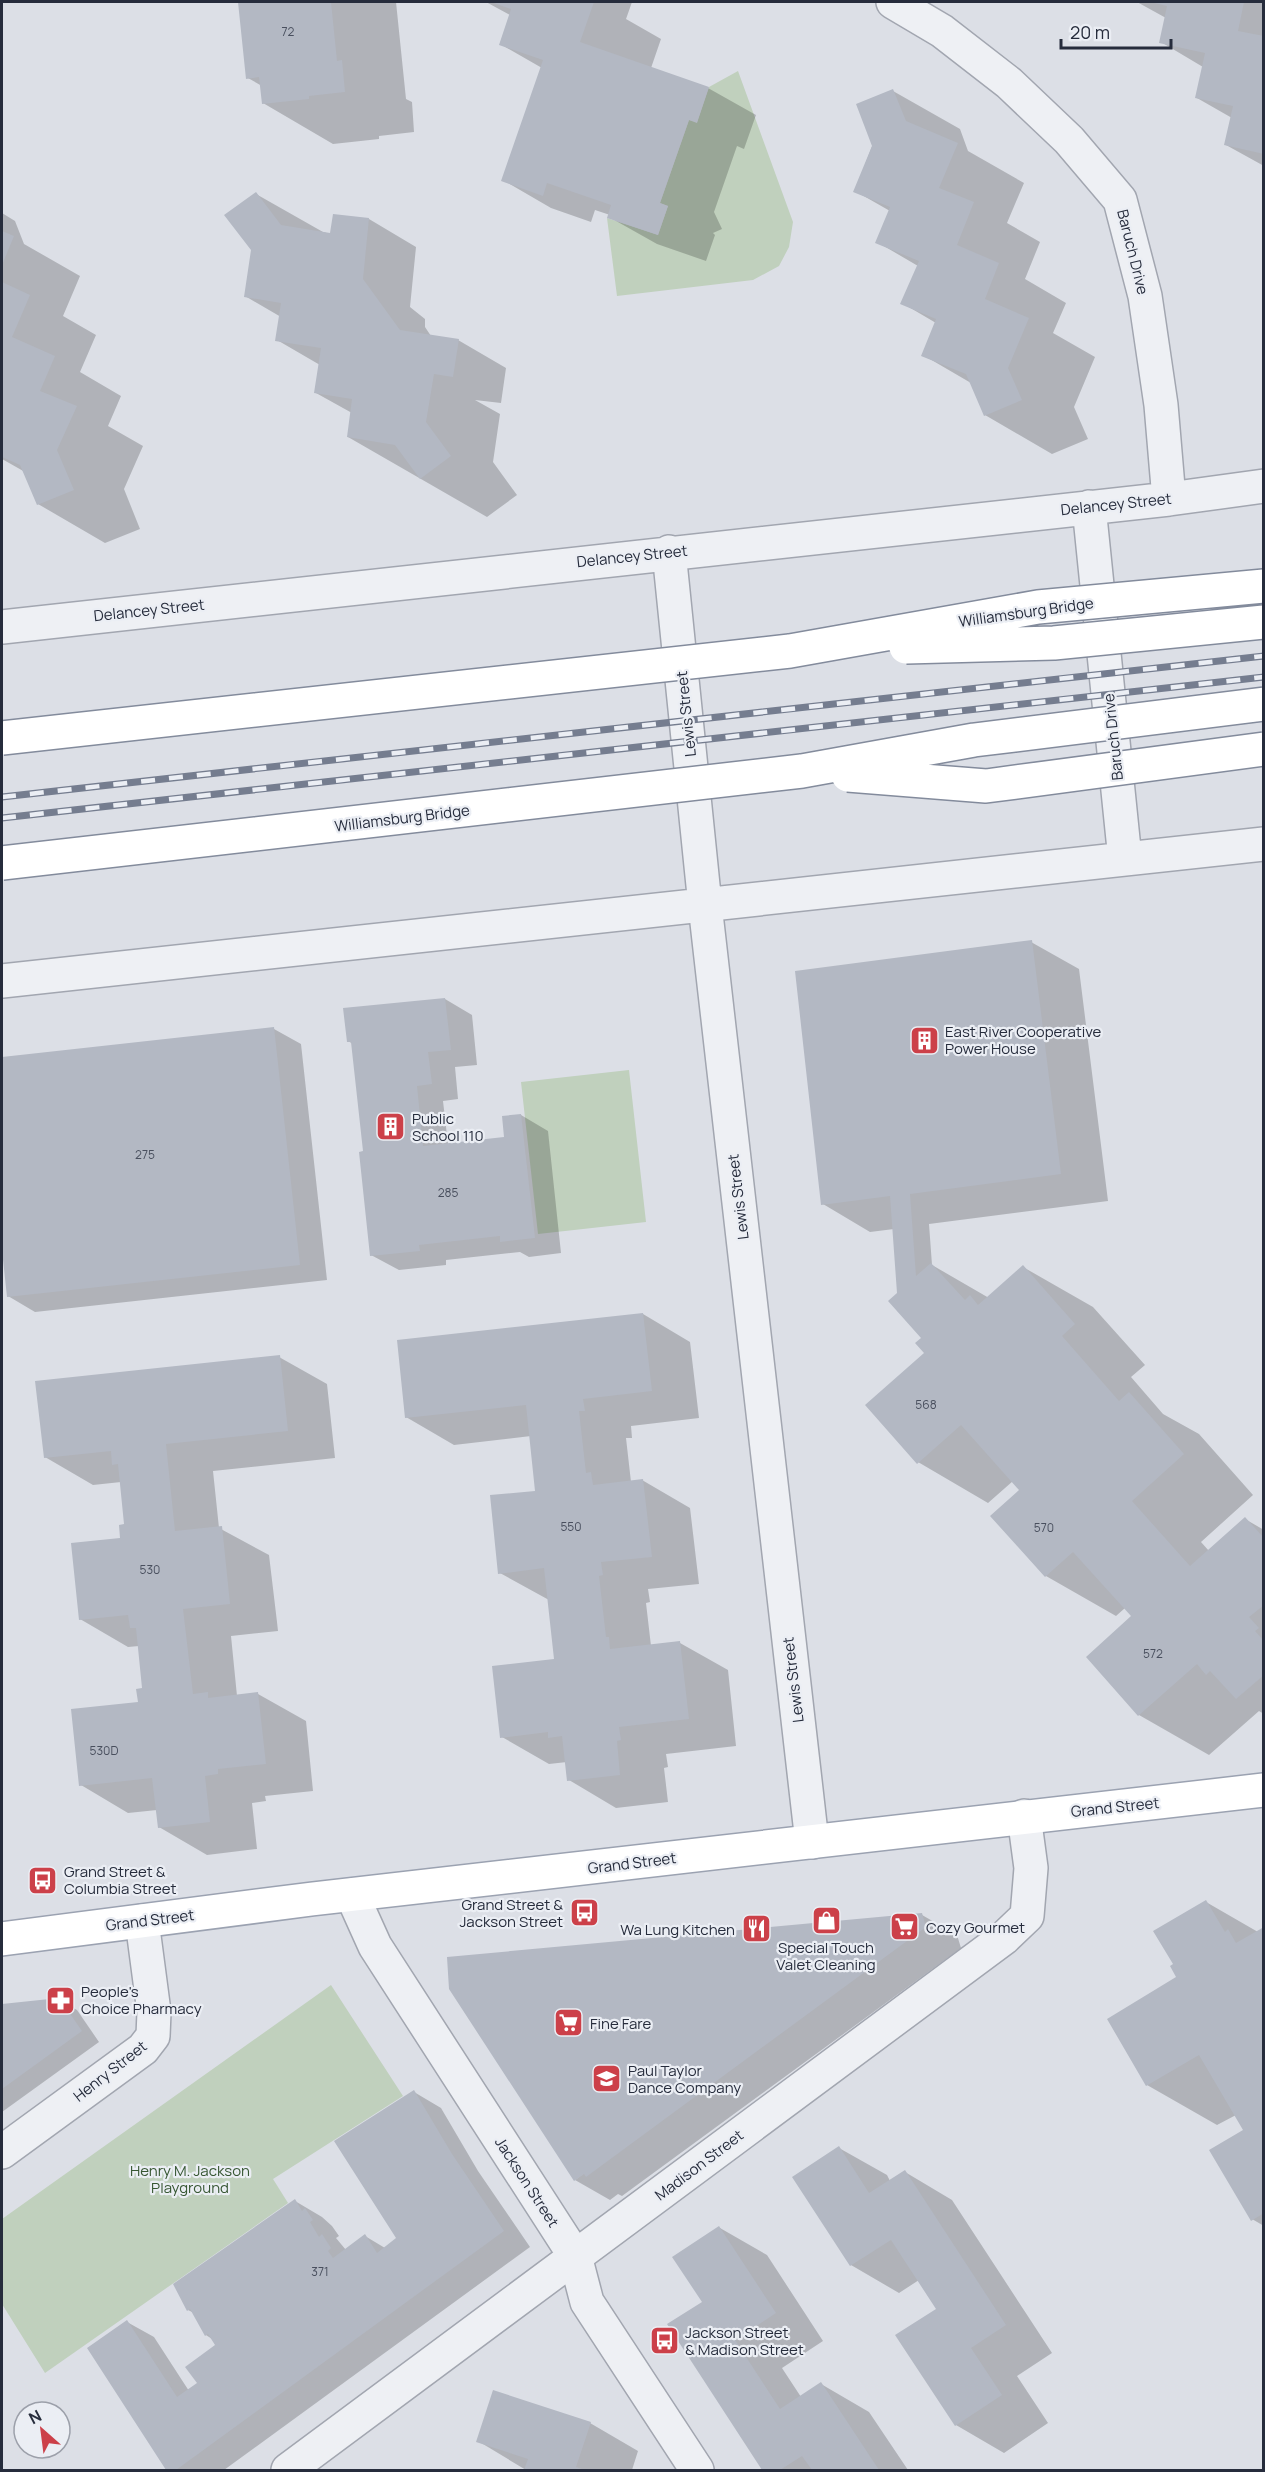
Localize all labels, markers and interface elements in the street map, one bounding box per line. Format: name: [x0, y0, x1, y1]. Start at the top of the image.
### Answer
scale bar: [1061, 12, 1170, 50]
text: 20 m: [1070, 20, 1110, 44]
house number: 72: [282, 23, 295, 40]
street label: Baruch Drive: [1112, 207, 1154, 297]
street label: Delancey Street: [1060, 488, 1172, 520]
street label: Delancey Street: [576, 540, 688, 572]
street label: Williamsburg Bridge: [957, 592, 1095, 632]
street label: Delancey Street: [93, 594, 205, 626]
street label: Lewis Street: [671, 670, 701, 758]
street label: Baruch Drive: [1098, 692, 1128, 781]
street label: Williamsburg Bridge: [333, 799, 471, 837]
place label: East River Cooperative Power House: [945, 1021, 1102, 1059]
building icon: East River Cooperative Power House: [908, 1024, 940, 1056]
place label: Public School 110: [412, 1108, 484, 1146]
building icon: Public School 110: [375, 1111, 407, 1143]
house number: 275: [135, 1146, 155, 1163]
street label: Lewis Street: [722, 1153, 754, 1241]
house number: 285: [438, 1184, 458, 1201]
house number: 568: [915, 1396, 937, 1413]
house number: 550: [560, 1518, 582, 1535]
house number: 570: [1034, 1519, 1054, 1536]
house number: 530: [140, 1561, 160, 1578]
street label: Lewis Street: [777, 1636, 809, 1724]
house number: 572: [1143, 1645, 1163, 1662]
house number: 530D: [90, 1742, 118, 1759]
street label: Grand Street: [1070, 1792, 1160, 1822]
street label: Grand Street: [587, 1847, 677, 1879]
place label: Grand Street & Columbia Street: [64, 1861, 177, 1899]
bus stop icon: Grand Street & Columbia Street: [27, 1864, 59, 1896]
place label: Grand Street & Jackson Street: [459, 1894, 563, 1932]
bus stop icon: Grand Street & Jackson Street: [568, 1897, 600, 1929]
street label: Grand Street: [105, 1904, 195, 1936]
shop icon: Special Touch Valet Cleaning: [810, 1904, 842, 1936]
supermarket icon: Cozy Gourmet: [889, 1911, 921, 1943]
restaurant icon: Wa Lung Kitchen: [740, 1913, 772, 1945]
place label: Cozy Gourmet: [926, 1917, 1025, 1938]
place label: Wa Lung Kitchen: [620, 1919, 735, 1940]
place label: Special Touch Valet Cleaning: [776, 1937, 876, 1975]
place label: People's Choice Pharmacy: [81, 1981, 202, 2019]
pharmacy icon: People's Choice Pharmacy: [44, 1984, 76, 2016]
supermarket icon: Fine Fare: [553, 2007, 585, 2039]
place label: Fine Fare: [590, 2013, 652, 2034]
street label: Henry Street: [69, 2036, 151, 2106]
place label: Paul Taylor Dance Company: [628, 2060, 741, 2098]
school or university icon: Paul Taylor Dance Company: [591, 2063, 623, 2095]
street label: Madison Street: [650, 2125, 748, 2205]
street label: Jackson Street: [490, 2133, 564, 2231]
park label: Henry M. Jackson Playground: [130, 2160, 250, 2198]
house number: 371: [311, 2263, 329, 2280]
place label: Jackson Street & Madison Street: [685, 2322, 804, 2360]
bus stop icon: Jackson Street & Madison Street: [648, 2325, 680, 2357]
north arrow: [12, 2400, 72, 2460]
text: N: [25, 2404, 45, 2429]

